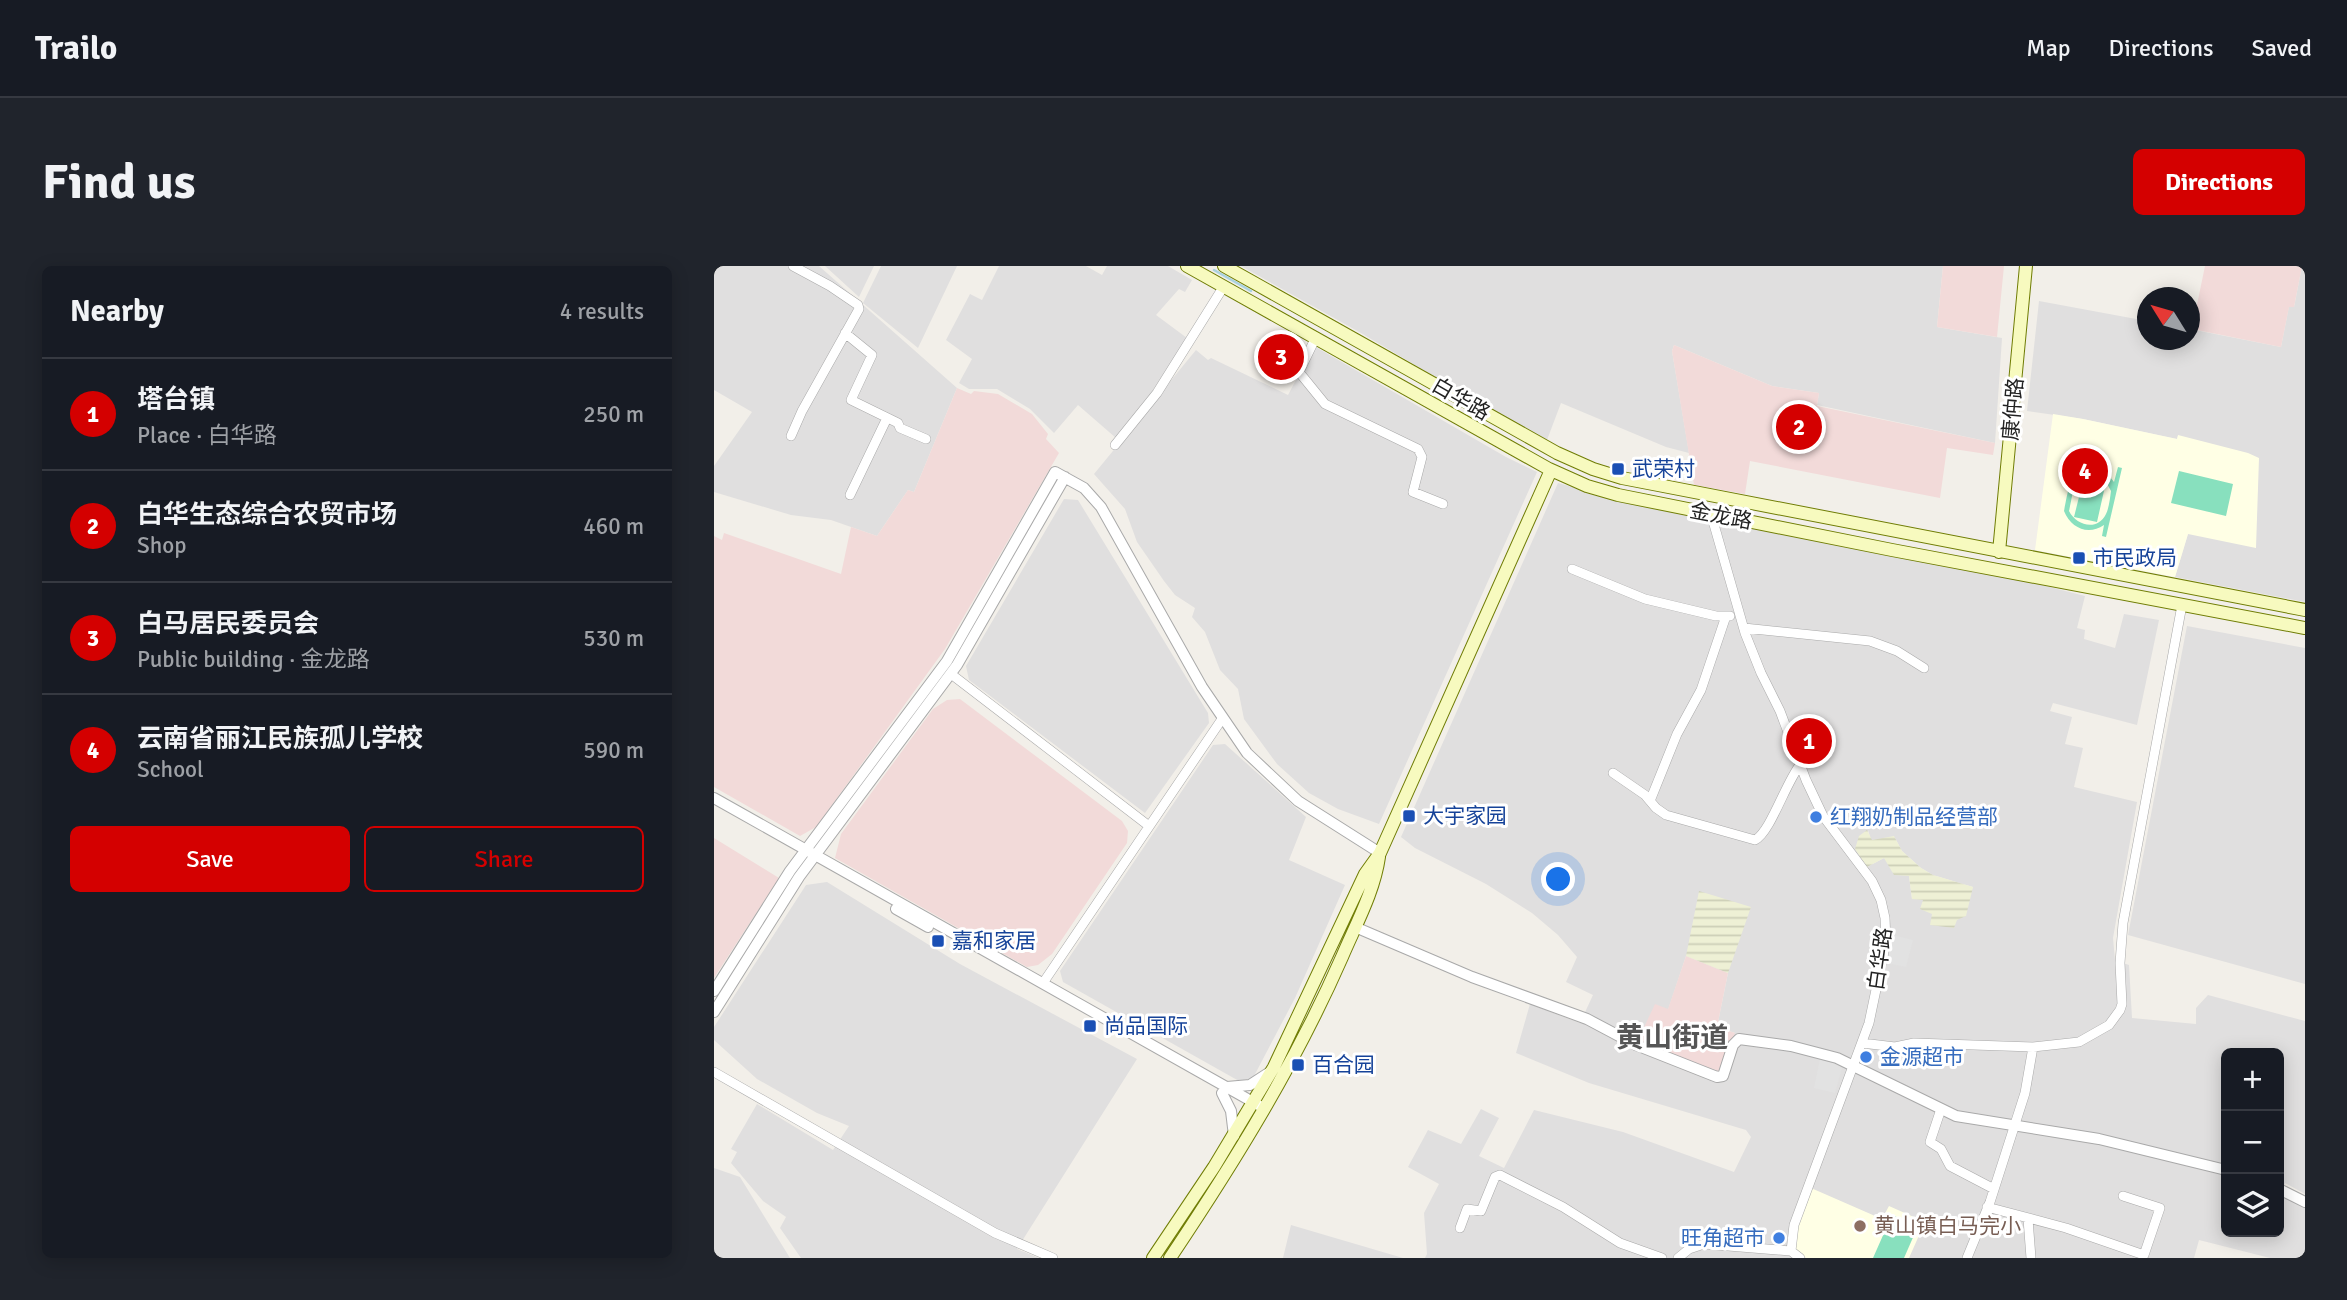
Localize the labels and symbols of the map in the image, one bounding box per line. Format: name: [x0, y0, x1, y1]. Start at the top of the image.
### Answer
north arrow: [2137, 287, 2200, 350]
pin: 3: [1258, 331, 1304, 383]
street label: 白华路: [1427, 372, 1495, 426]
street label: 康仲路: [1997, 376, 2029, 442]
pin: 2: [1776, 401, 1822, 453]
pin: 4: [2062, 445, 2108, 497]
place label: 武荣村: [1632, 456, 1695, 482]
marker: 武荣村: [1610, 461, 1626, 477]
street label: 金龙路: [1688, 497, 1754, 535]
place label: 市民政局: [2093, 545, 2177, 571]
marker: 市民政局: [2071, 550, 2087, 566]
pin: 1: [1786, 715, 1832, 767]
place label: 大宇家园: [1423, 803, 1507, 829]
place label: 红翔奶制品经营部: [1830, 804, 1998, 830]
marker: 大宇家园: [1401, 808, 1417, 824]
marker: 红翔奶制品经营部: [1808, 809, 1824, 825]
your location: [1541, 862, 1575, 896]
street label: 白华路: [1863, 926, 1897, 992]
place label: 嘉和家居: [952, 928, 1036, 954]
marker: 嘉和家居: [930, 933, 946, 949]
place label: 尚品国际: [1104, 1013, 1188, 1039]
marker: 尚品国际: [1082, 1018, 1098, 1034]
district label: 黄山街道: [1616, 1021, 1728, 1055]
place label: 金源超市: [1880, 1044, 1964, 1070]
marker: 金源超市: [1858, 1049, 1874, 1065]
place label: 百合园: [1312, 1052, 1375, 1078]
marker: 百合园: [1290, 1057, 1306, 1073]
place label: 黄山镇白马完小: [1874, 1213, 2021, 1239]
marker: 黄山镇白马完小: [1852, 1218, 1868, 1234]
place label: 旺角超市: [1681, 1225, 1765, 1251]
marker: 旺角超市: [1771, 1230, 1787, 1246]

